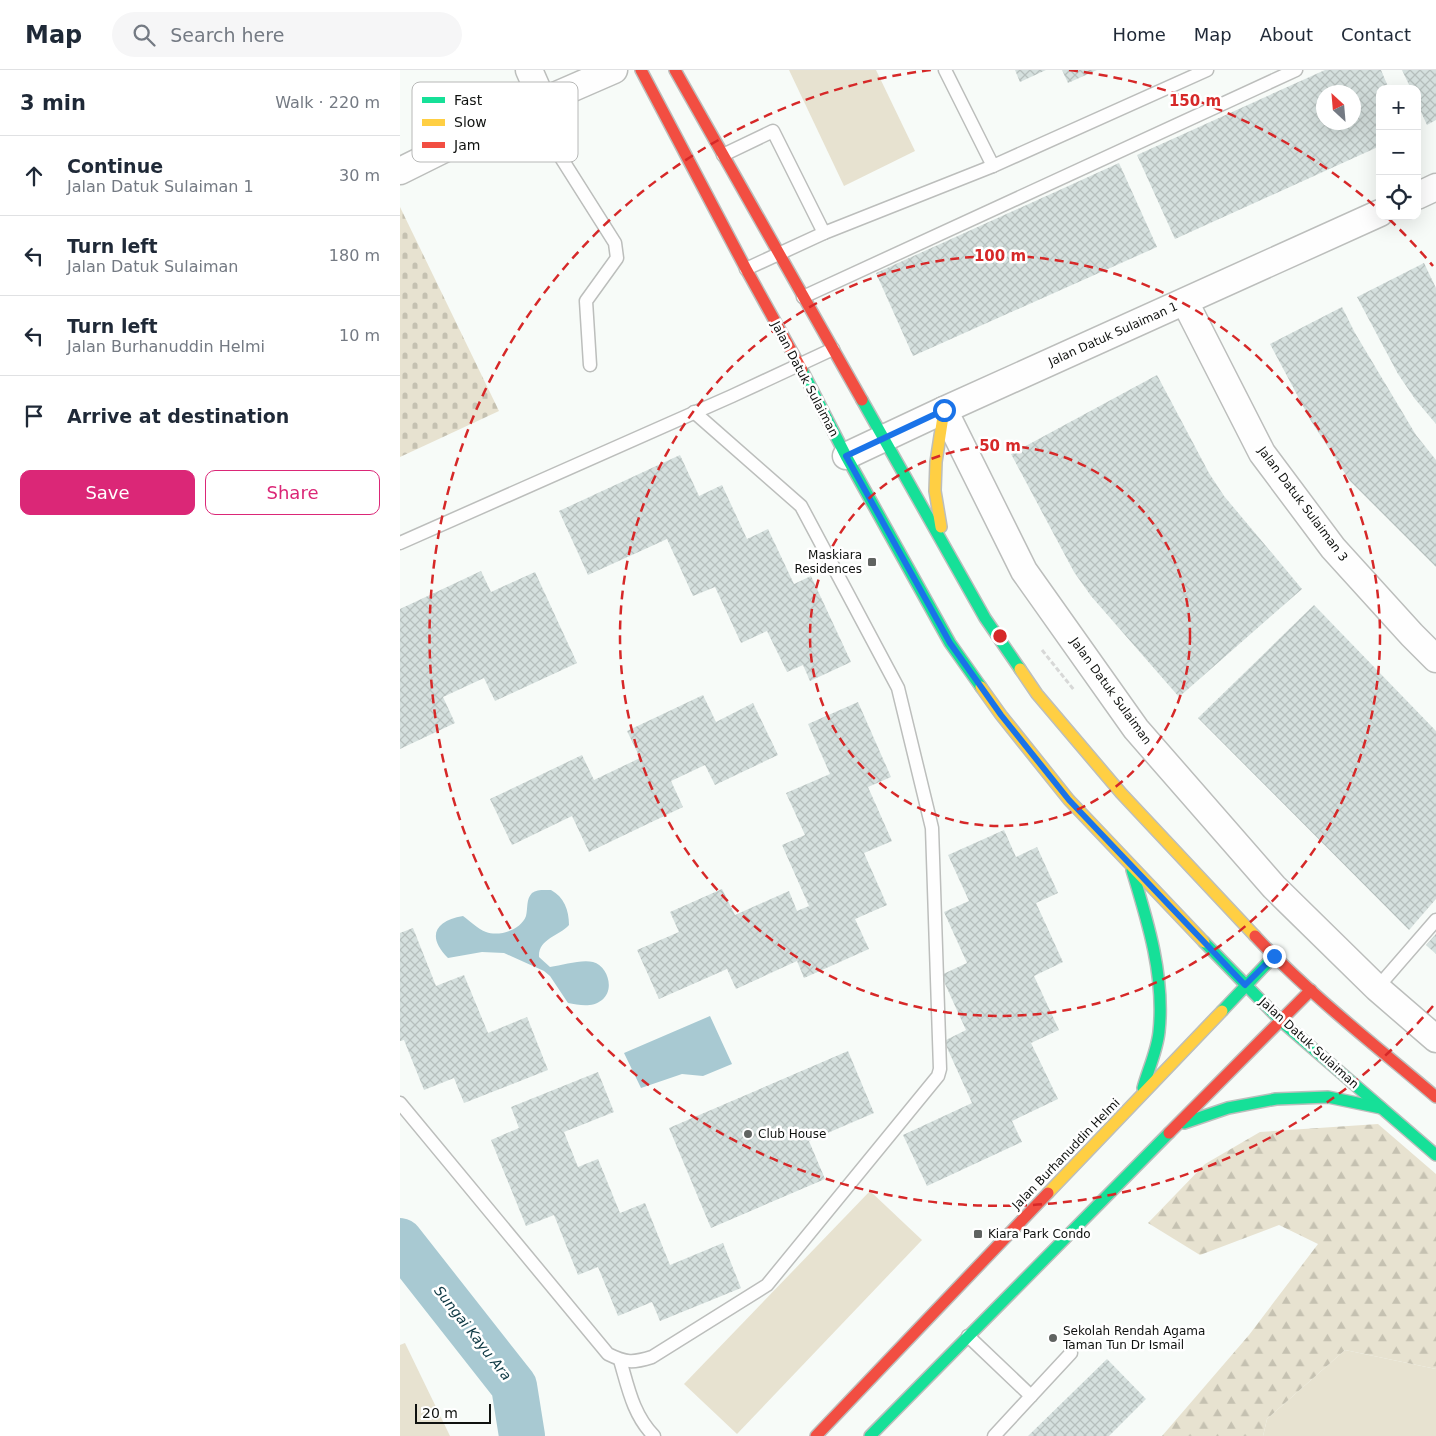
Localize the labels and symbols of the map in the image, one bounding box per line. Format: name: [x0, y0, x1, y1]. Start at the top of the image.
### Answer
legend: [412, 82, 578, 162]
north arrow: [1316, 85, 1361, 130]
text: Fast: [454, 92, 483, 108]
text: 150 m: [1169, 92, 1221, 110]
text: Slow: [454, 114, 487, 130]
text: Jam: [453, 137, 480, 153]
text: 100 m: [974, 247, 1026, 265]
street label: Jalan Datuk Sulaiman 1: [1045, 299, 1180, 369]
street label: Jalan Datuk Sulaiman: [768, 318, 841, 439]
route start: [933, 399, 956, 422]
text: 50 m: [979, 437, 1021, 455]
street label: Jalan Datuk Sulaiman 3: [1255, 443, 1351, 564]
place label: Maskiara Residences: [794, 548, 862, 576]
marker: Maskiara Residences: [866, 556, 878, 568]
centre of rings: [991, 627, 1009, 645]
street label: Jalan Datuk Sulaiman: [1067, 634, 1154, 747]
route end: [1263, 945, 1286, 968]
street label: Jalan Datuk Sulaiman: [1256, 994, 1361, 1091]
street label: Jalan Burhanuddin Helmi: [1009, 1096, 1123, 1213]
place label: Club House: [758, 1127, 826, 1141]
marker: Club House: [742, 1128, 754, 1140]
place label: Kiara Park Condo: [988, 1227, 1091, 1241]
marker: Kiara Park Condo: [972, 1228, 984, 1240]
water label: Sungai Kayu Ara: [431, 1283, 515, 1383]
place label: Sekolah Rendah Agama Taman Tun Dr Ismail: [1062, 1324, 1205, 1352]
marker: Sekolah Rendah Agama Taman Tun Dr Ismail: [1047, 1332, 1059, 1344]
scale bar: [415, 1401, 491, 1424]

